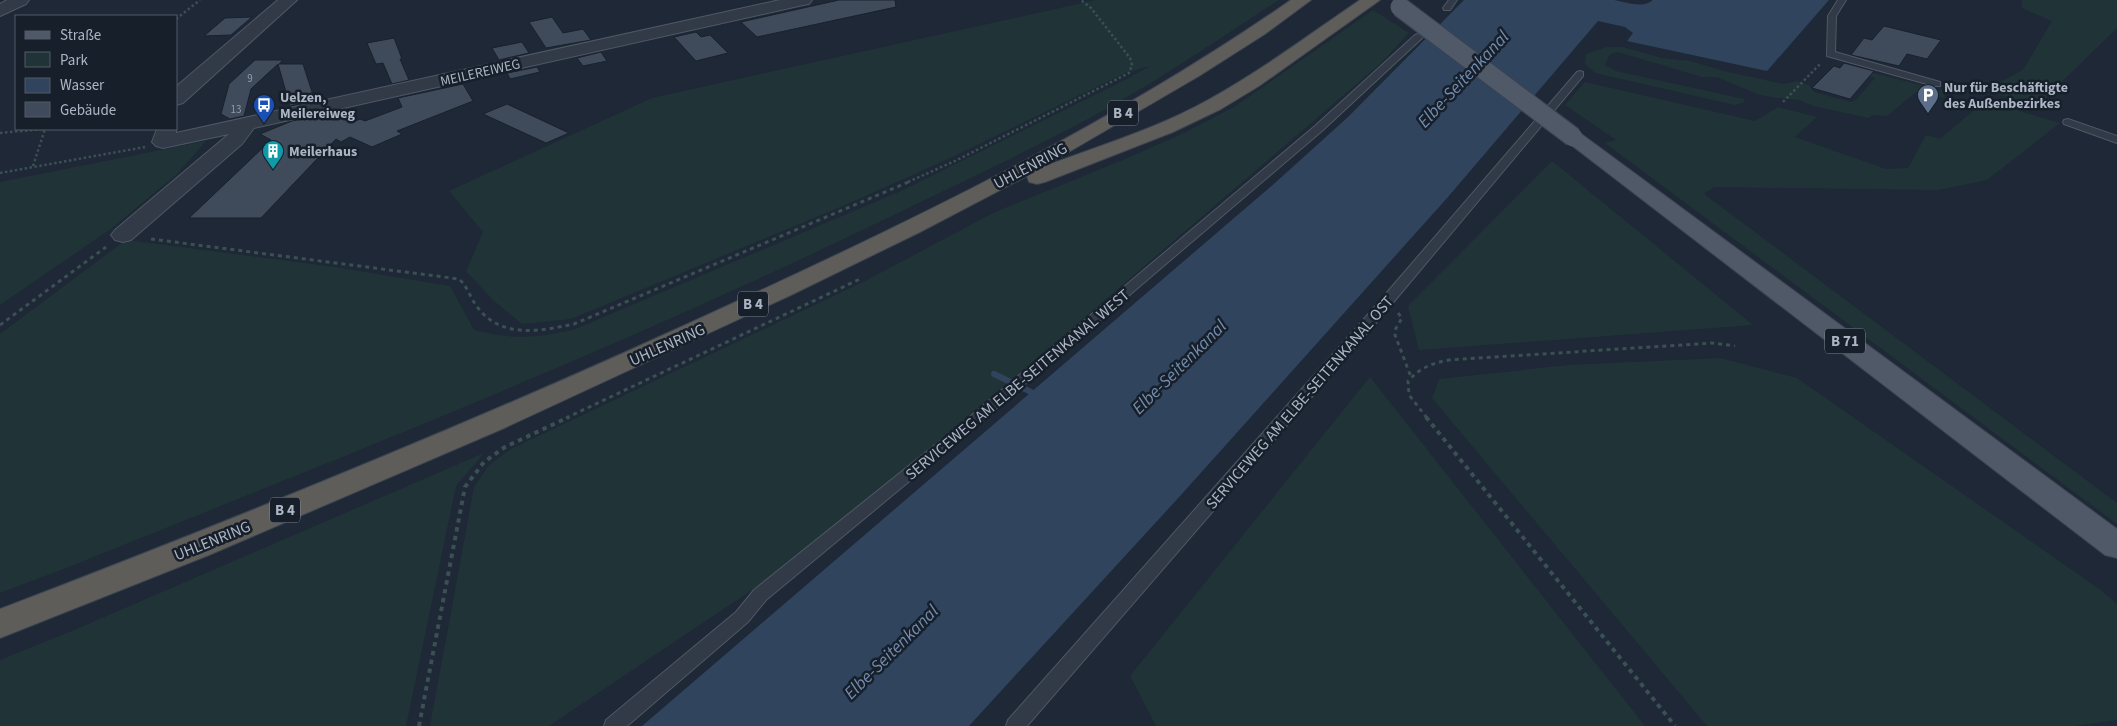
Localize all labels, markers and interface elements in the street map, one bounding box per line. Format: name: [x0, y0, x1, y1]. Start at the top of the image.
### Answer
legend: [15, 15, 178, 130]
text: Straße: [60, 25, 101, 46]
water label: Elbe-Seitenkanal: [1412, 25, 1515, 133]
text: Park: [60, 50, 89, 71]
street label: MEILEREIWEG: [438, 54, 522, 92]
house number: 9: [247, 71, 253, 86]
text: Wasser: [60, 75, 105, 96]
place label: Nur für Beschäftigte des Außenbezirkes: [1944, 78, 2068, 114]
parking icon: Nur für Beschäftigte des Außenbezirkes: [1916, 83, 1940, 114]
place label: Uelzen, Meilereiweg: [280, 88, 355, 124]
bus stop icon: Uelzen, Meilereiweg: [252, 93, 276, 124]
text: Gebäude: [60, 100, 116, 121]
road number: B 4: [1108, 100, 1138, 126]
house number: 13: [231, 102, 241, 117]
street label: UHLENRING: [990, 137, 1071, 195]
building icon: Meilerhaus: [261, 139, 285, 170]
place label: Meilerhaus: [289, 142, 357, 162]
street label: SERVICEWEG AM ELBE-SEITENKANAL WEST: [901, 284, 1135, 485]
street label: SERVICEWEG AM ELBE-SEITENKANAL OST: [1201, 291, 1399, 514]
road number: B 4: [738, 292, 768, 316]
water label: Elbe-Seitenkanal: [1126, 314, 1233, 420]
street label: UHLENRING: [626, 318, 709, 371]
road number: B 71: [1825, 328, 1865, 354]
road number: B 4: [270, 498, 300, 522]
street label: UHLENRING: [171, 516, 254, 566]
water label: Elbe-Seitenkanal: [838, 599, 945, 705]

